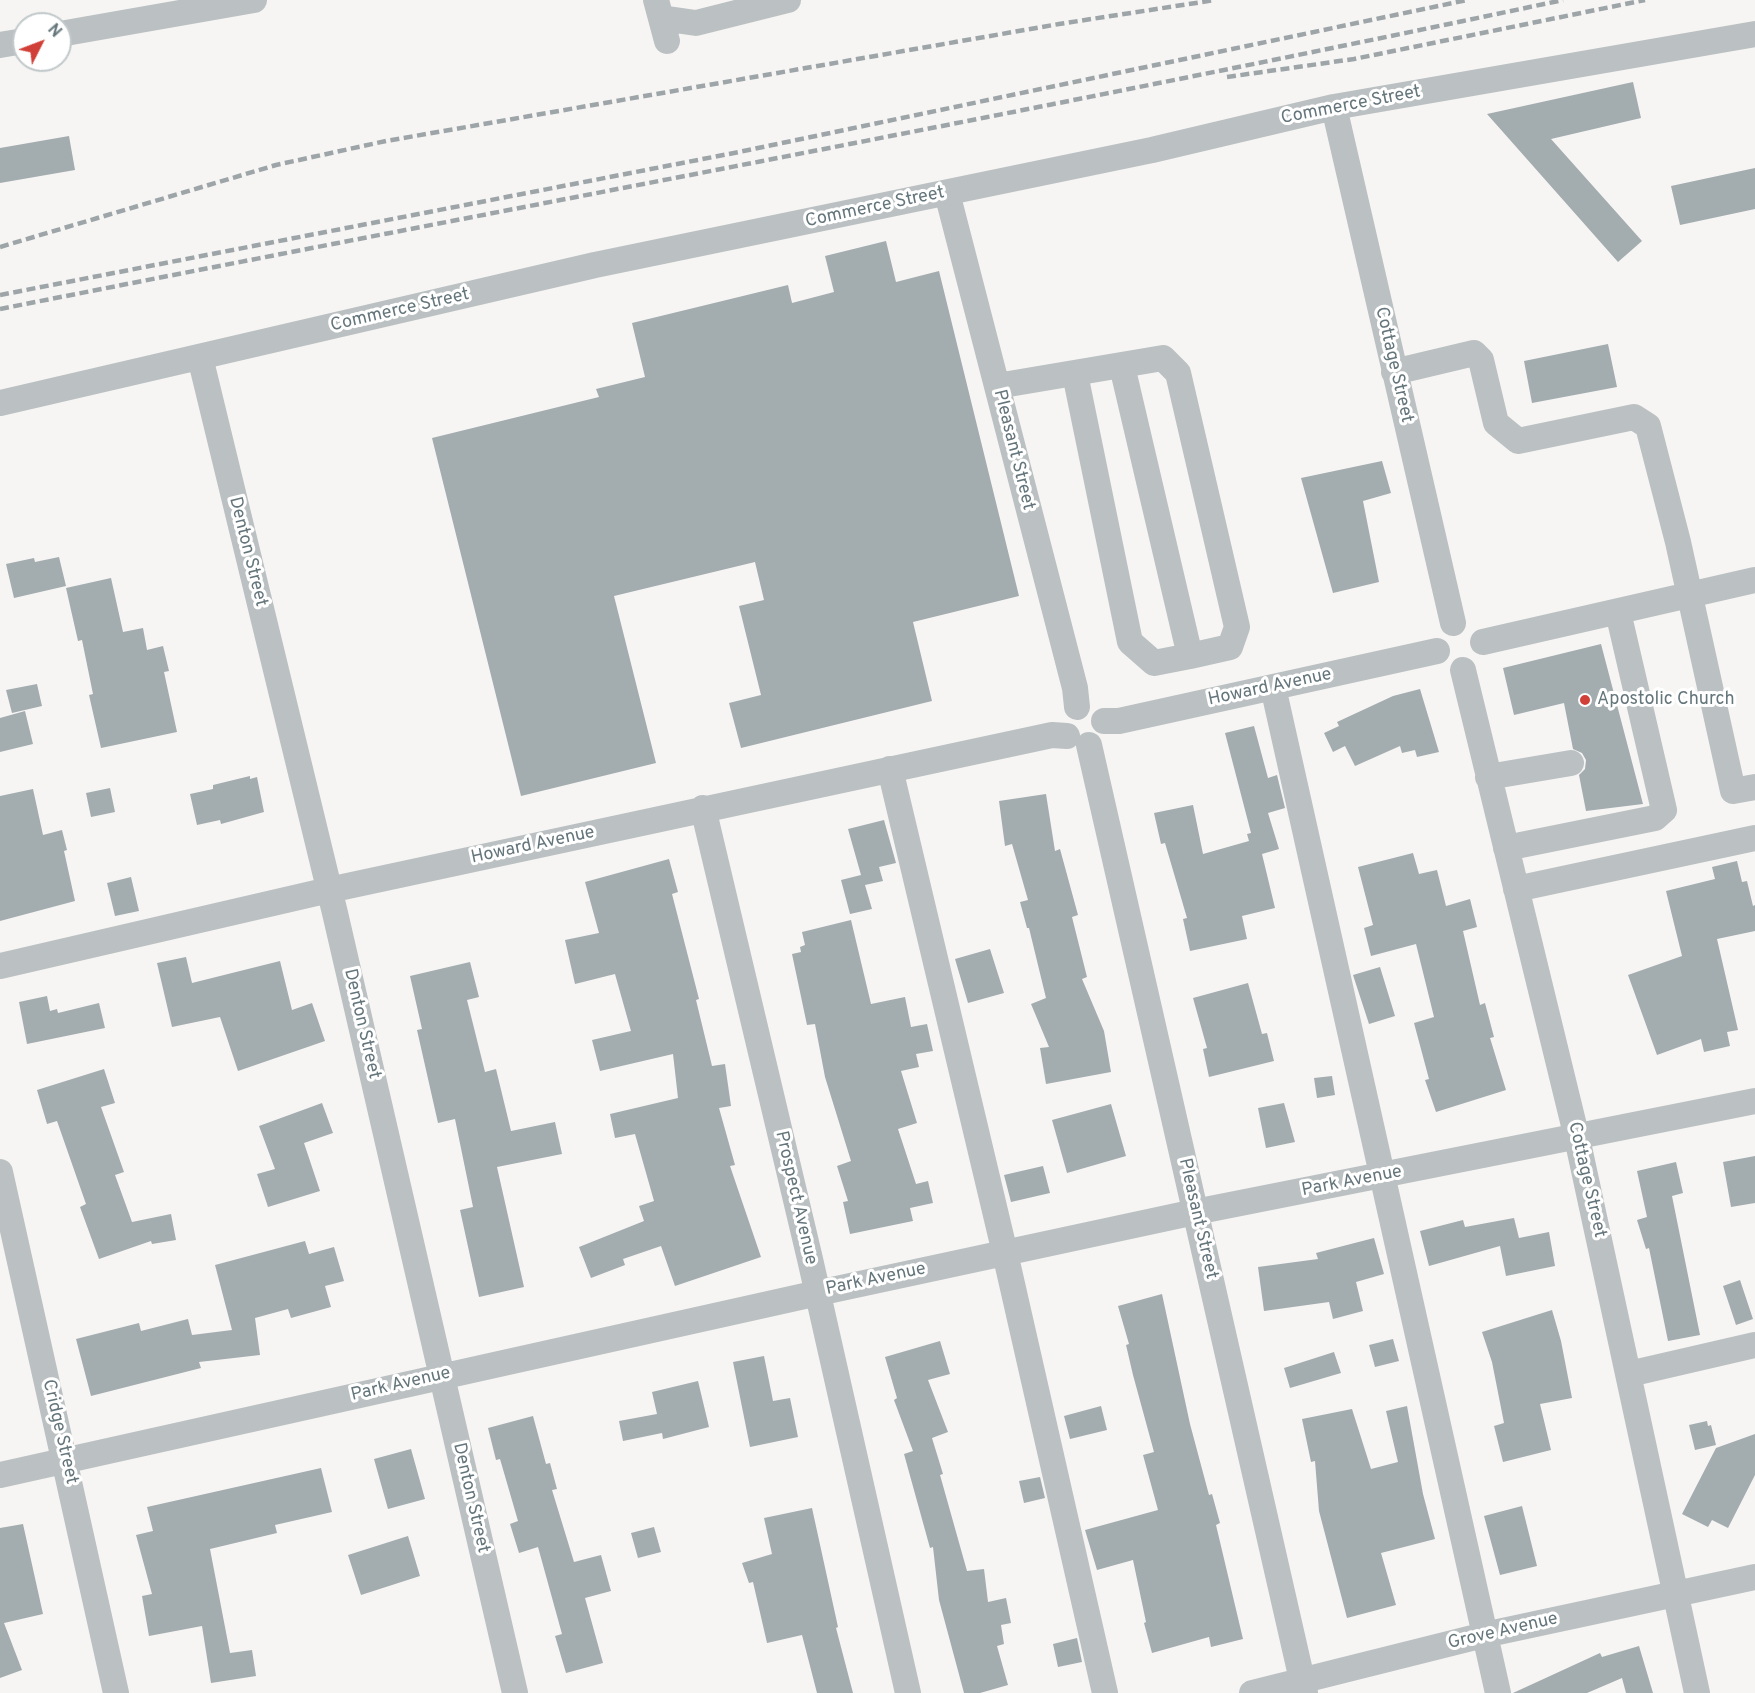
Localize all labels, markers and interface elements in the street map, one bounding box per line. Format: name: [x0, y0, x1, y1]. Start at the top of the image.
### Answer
north arrow: [12, 12, 72, 72]
text: N: [43, 20, 65, 42]
street label: Commerce Street: [1279, 82, 1423, 130]
street label: Commerce Street: [803, 183, 947, 233]
street label: Commerce Street: [329, 285, 471, 337]
street label: Cottage Street: [1369, 305, 1417, 425]
street label: Pleasant Street: [988, 387, 1038, 513]
street label: Denton Street: [223, 495, 271, 609]
street label: Howard Avenue: [1206, 664, 1334, 712]
place label: Apostolic Church: [1597, 689, 1735, 711]
marker: Apostolic Church: [1578, 693, 1592, 707]
street label: Howard Avenue: [469, 822, 597, 870]
street label: Denton Street: [338, 967, 384, 1081]
street label: Cottage Street: [1562, 1120, 1610, 1240]
street label: Prospect Avenue: [769, 1129, 821, 1267]
street label: Pleasant Street: [1173, 1156, 1221, 1282]
street label: Park Avenue: [1300, 1162, 1404, 1202]
street label: Park Avenue: [824, 1259, 928, 1301]
street label: Park Avenue: [349, 1363, 453, 1407]
street label: Cridge Street: [36, 1378, 82, 1486]
street label: Denton Street: [447, 1441, 493, 1555]
street label: Grove Avenue: [1446, 1609, 1560, 1655]

